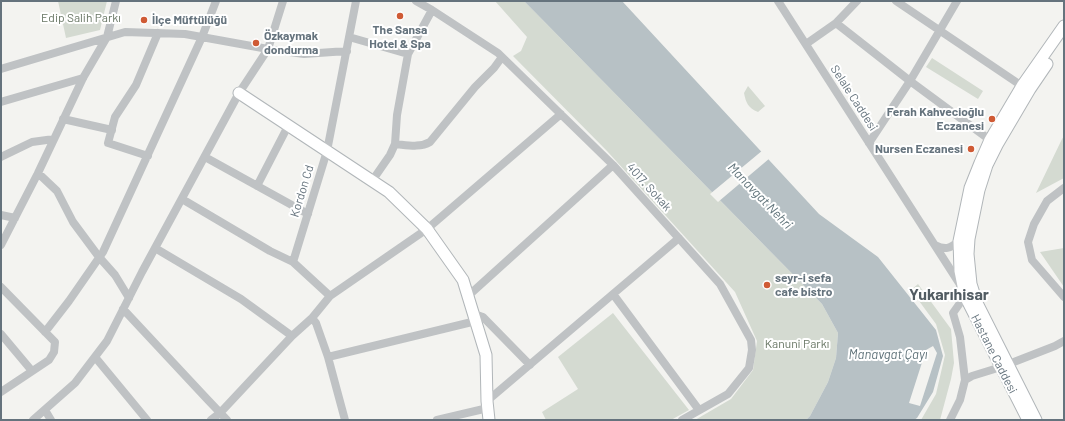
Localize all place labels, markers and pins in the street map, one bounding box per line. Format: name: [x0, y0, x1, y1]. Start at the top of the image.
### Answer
marker: The Sansa Hotel & Spa: [395, 11, 405, 21]
place label: İlçe Müftülüğü: [152, 13, 227, 27]
marker: İlçe Müftülüğü: [139, 15, 149, 25]
place label: The Sansa Hotel & Spa: [369, 23, 431, 51]
place label: Özkaymak dondurma: [264, 29, 318, 57]
marker: Özkaymak dondurma: [251, 38, 261, 48]
place label: Ferah Kahvecioğlu Eczanesi: [887, 105, 984, 133]
marker: Ferah Kahvecioğlu Eczanesi: [987, 114, 997, 124]
place label: Nursen Eczanesi: [875, 142, 963, 156]
marker: Nursen Eczanesi: [966, 144, 976, 154]
place label: seyr-i sefa cafe bistro: [775, 271, 832, 299]
marker: seyr-i sefa cafe bistro: [762, 280, 772, 290]

